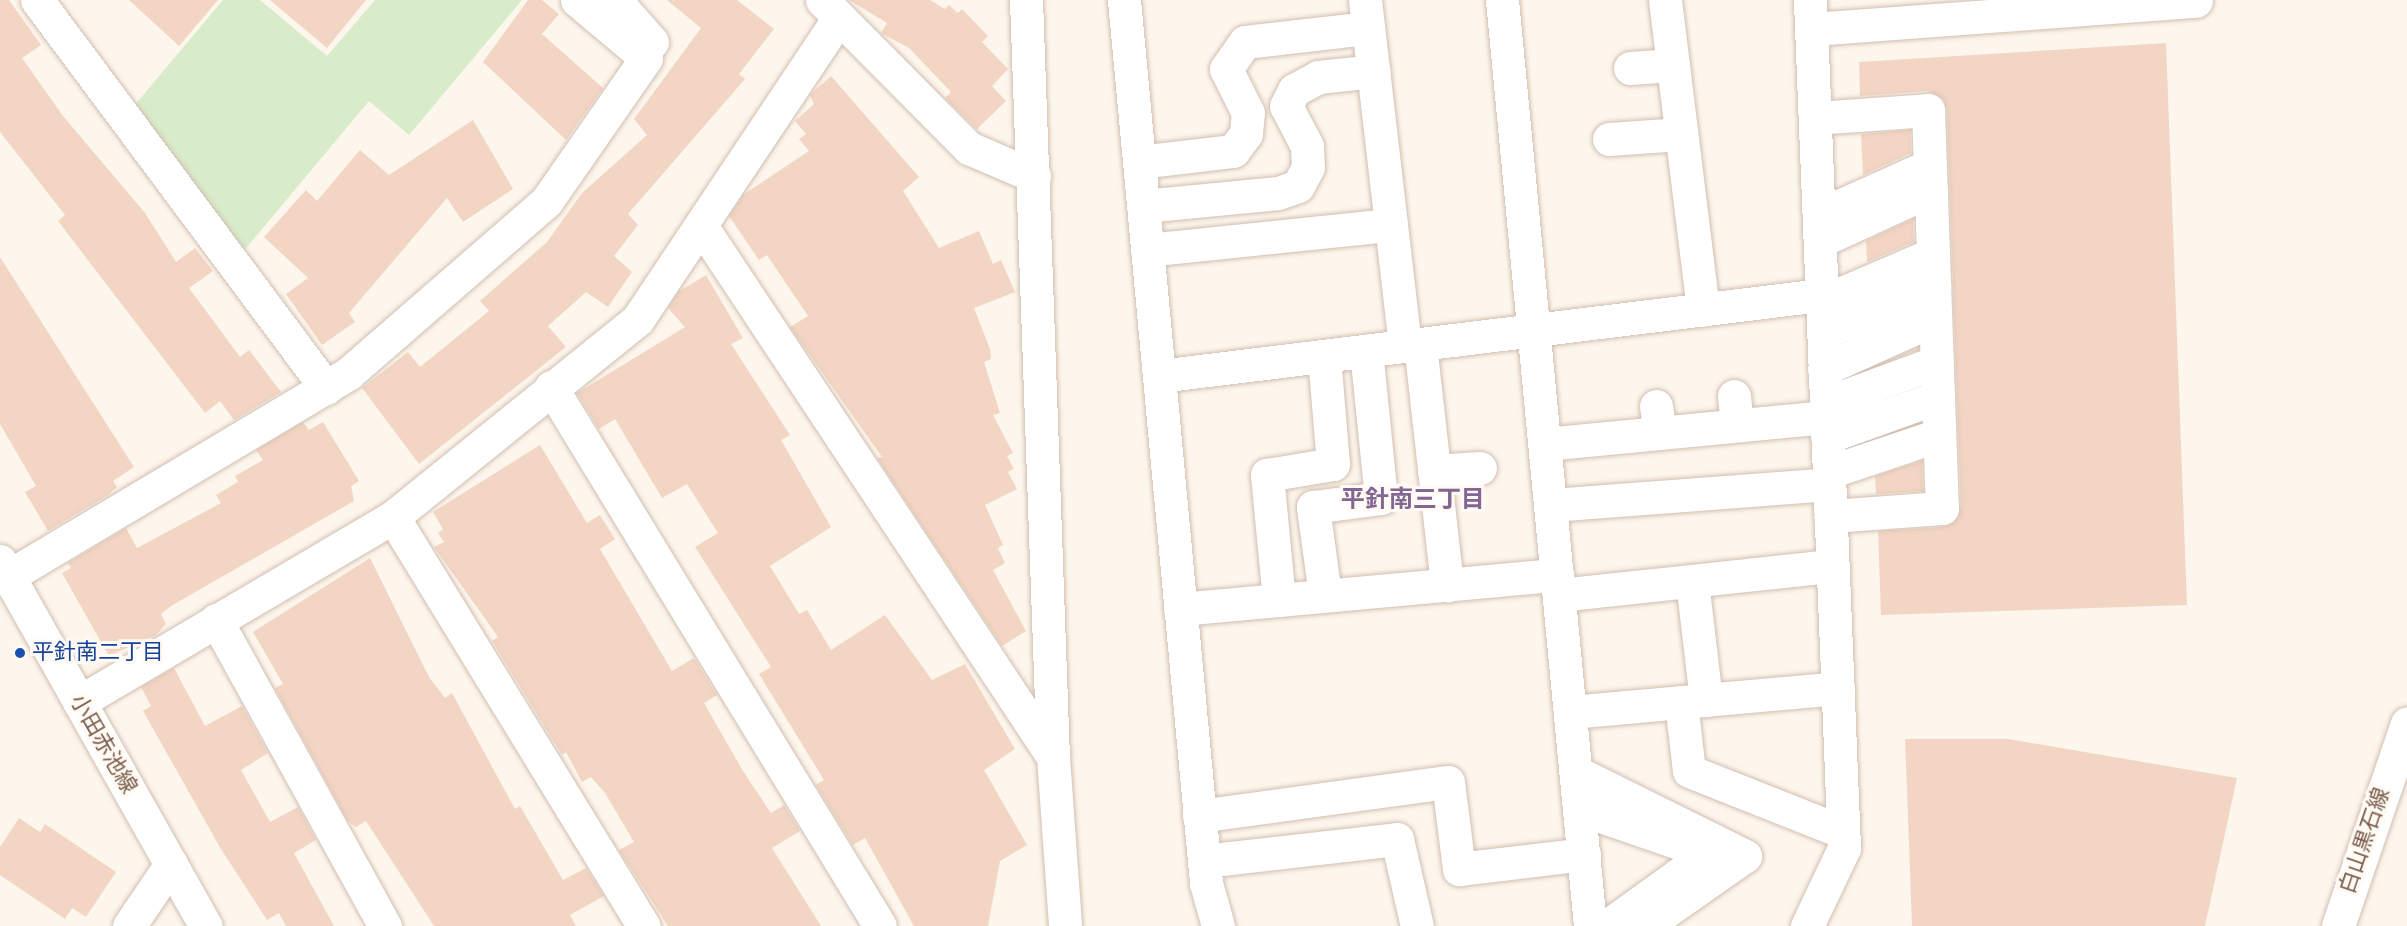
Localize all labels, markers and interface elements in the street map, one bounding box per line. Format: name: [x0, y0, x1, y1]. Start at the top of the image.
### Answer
district label: 平針南三丁目: [1341, 487, 1485, 515]
place label: 平針南二丁目: [32, 640, 164, 666]
marker: 平針南二丁目: [13, 646, 27, 660]
street label: 小田赤池線: [64, 690, 142, 798]
street label: 白山黒石線: [2335, 785, 2395, 897]

